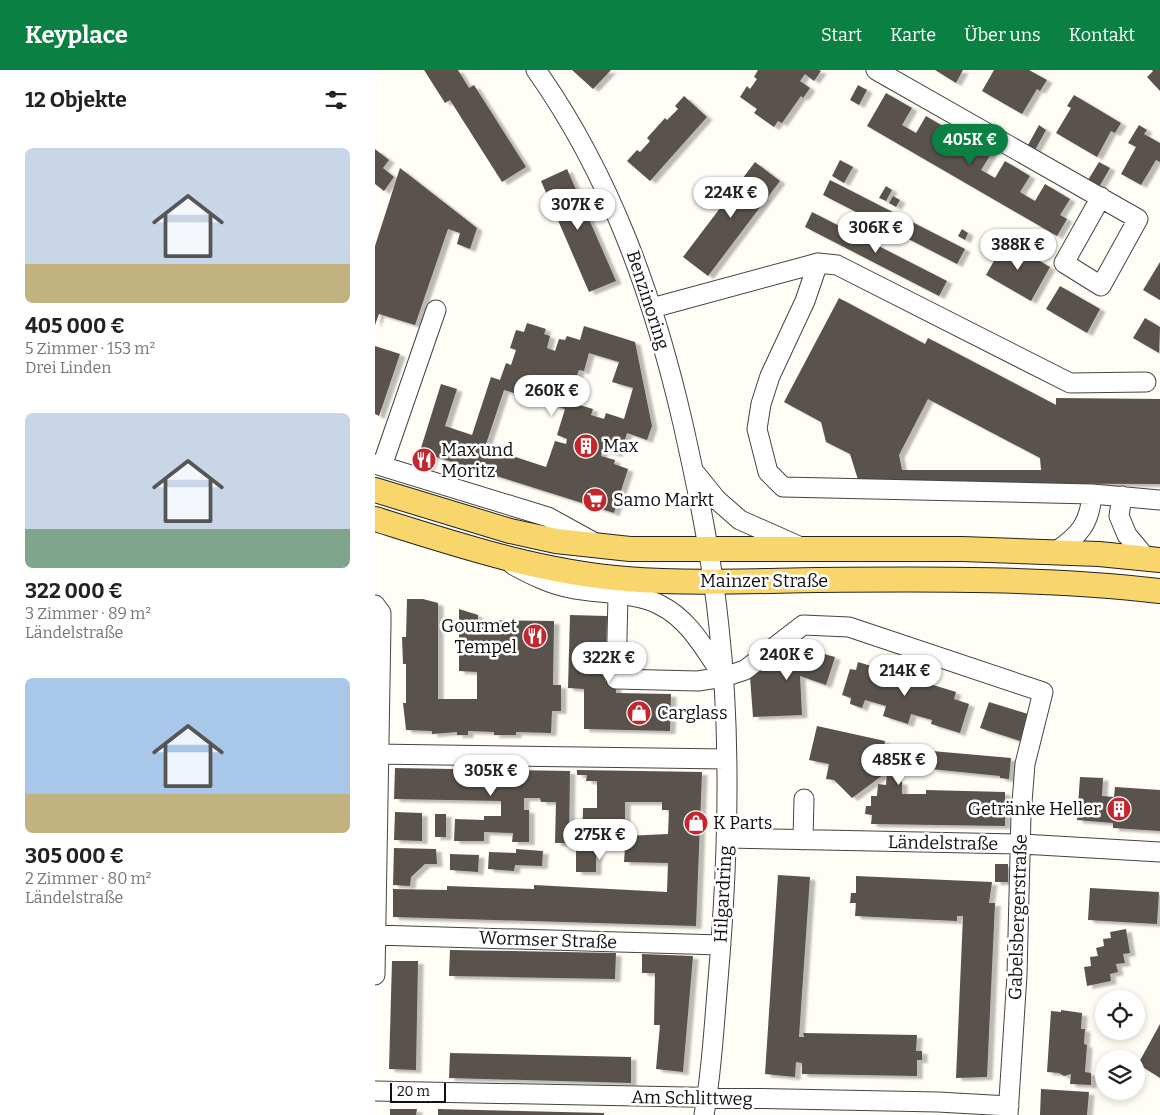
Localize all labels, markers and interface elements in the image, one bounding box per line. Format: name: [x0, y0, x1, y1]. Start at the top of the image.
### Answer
text: Keyplace: [25, 21, 128, 49]
text: Start: [821, 24, 862, 46]
text: Karte: [890, 24, 936, 46]
text: Über uns: [964, 24, 1041, 46]
text: Kontakt: [1069, 24, 1135, 46]
icon: filters: [322, 86, 350, 114]
text: 12 Objekte: [25, 87, 127, 113]
pin: 405K €: [929, 124, 1011, 166]
text: 405K €: [943, 130, 997, 149]
pin: 224K €: [690, 176, 772, 219]
icon: home: [143, 181, 233, 271]
text: 224K €: [704, 183, 758, 202]
pin: 307K €: [537, 189, 619, 231]
text: 307K €: [551, 195, 605, 214]
pin: 306K €: [835, 212, 917, 254]
text: 306K €: [849, 218, 903, 237]
pin: 388K €: [977, 228, 1059, 271]
text: 388K €: [991, 235, 1045, 254]
street label: Benzinoring: [622, 248, 674, 352]
text: 405 000 €: [25, 313, 125, 339]
text: 5 Zimmer · 153 m²: [25, 339, 155, 358]
text: Drei Linden: [25, 358, 112, 377]
pin: 260K €: [511, 374, 593, 417]
text: 260K €: [525, 381, 579, 400]
building icon: Max: [573, 433, 599, 459]
place label: Max: [603, 435, 639, 457]
place label: Max und Moritz: [441, 439, 514, 482]
icon: home: [143, 446, 233, 536]
restaurant icon: Max und Moritz: [411, 447, 437, 473]
supermarket icon: Samo Markt: [582, 487, 608, 513]
place label: Samo Markt: [613, 489, 714, 511]
street label: Mainzer Straße: [700, 570, 828, 592]
text: 322 000 €: [25, 578, 123, 604]
text: 3 Zimmer · 89 m²: [25, 604, 151, 623]
place label: Gourmet Tempel: [441, 615, 517, 658]
text: Ländelstraße: [25, 623, 123, 642]
restaurant icon: Gourmet Tempel: [522, 623, 548, 649]
pin: 240K €: [746, 638, 828, 681]
pin: 322K €: [568, 642, 650, 684]
text: 240K €: [760, 645, 814, 664]
text: 322K €: [583, 648, 635, 667]
pin: 214K €: [864, 654, 946, 697]
text: 214K €: [879, 661, 931, 680]
shop icon: Carglass: [626, 700, 652, 726]
place label: Carglass: [657, 702, 728, 724]
icon: home: [143, 711, 233, 801]
pin: 485K €: [858, 744, 940, 786]
text: 485K €: [872, 750, 926, 769]
pin: 305K €: [450, 754, 532, 797]
text: 305K €: [464, 761, 518, 780]
building icon: Getränke Heller: [1106, 796, 1132, 822]
place label: Getränke Heller: [968, 798, 1101, 820]
shop icon: K Parts: [683, 810, 709, 836]
place label: K Parts: [713, 812, 772, 834]
pin: 275K €: [559, 818, 641, 861]
text: 275K €: [574, 825, 626, 844]
street label: Ländelstraße: [888, 831, 998, 855]
street label: Gabelsbergerstraße: [1004, 834, 1032, 1000]
text: 305 000 €: [25, 843, 124, 869]
street label: Hilgardring: [709, 845, 737, 943]
text: 2 Zimmer · 80 m²: [25, 869, 152, 888]
text: Ländelstraße: [25, 888, 123, 907]
street label: Wormser Straße: [479, 927, 617, 953]
map controls: [1095, 990, 1145, 1100]
button: locate: [1095, 990, 1145, 1040]
button: layers: [1095, 1050, 1145, 1100]
scale bar: [390, 1080, 446, 1103]
text: 20 m: [397, 1083, 430, 1100]
street label: Am Schlittweg: [631, 1086, 753, 1110]

